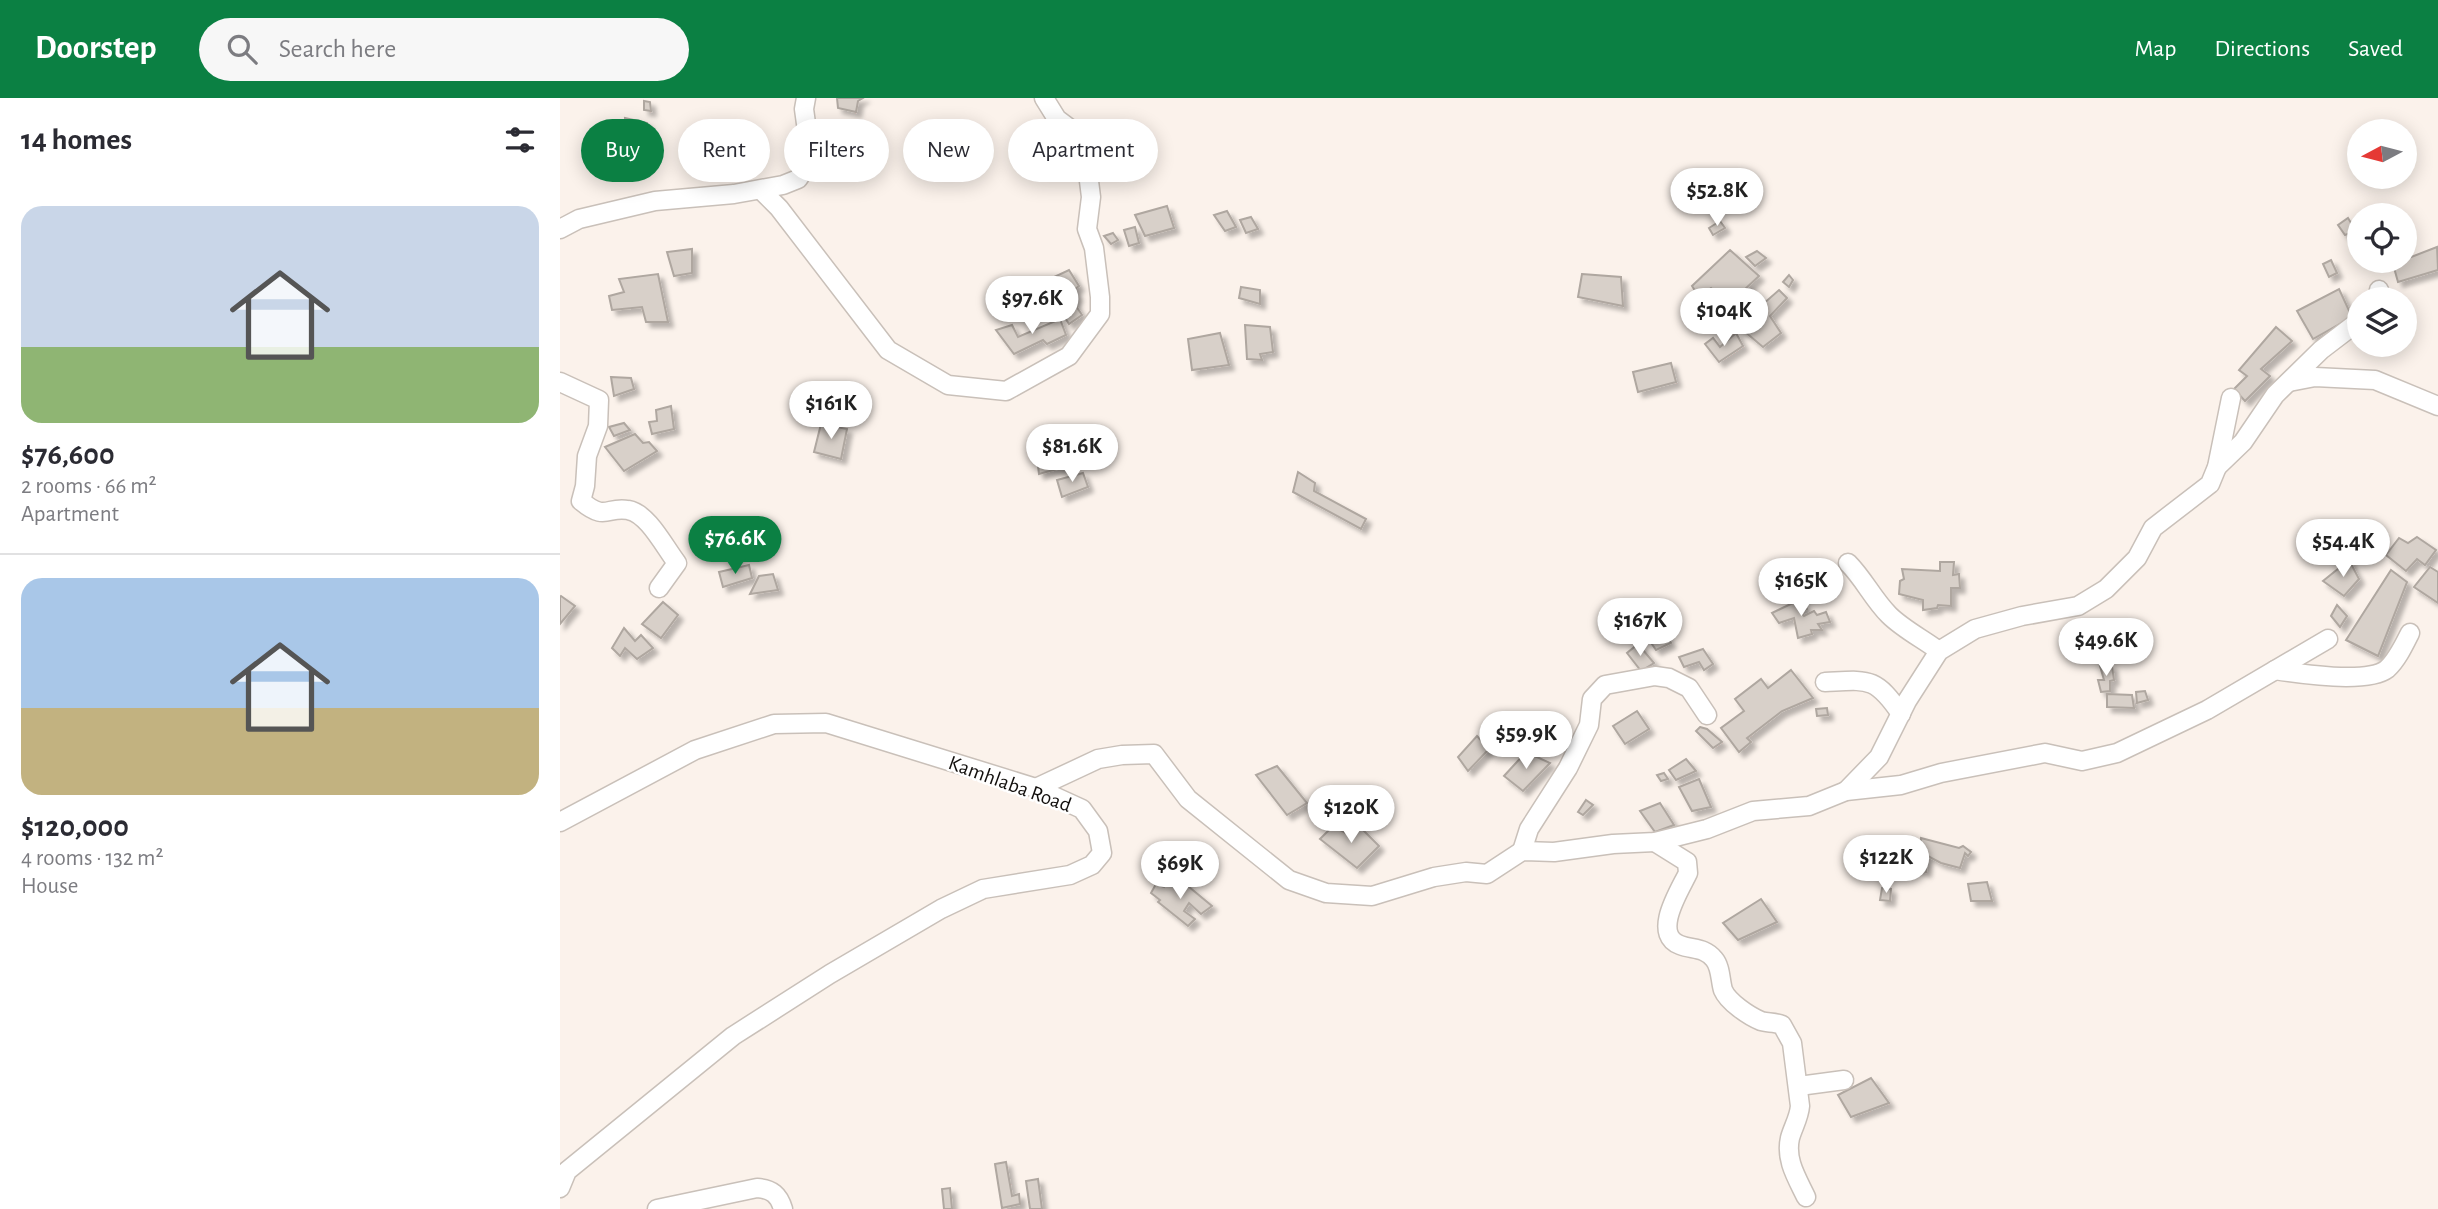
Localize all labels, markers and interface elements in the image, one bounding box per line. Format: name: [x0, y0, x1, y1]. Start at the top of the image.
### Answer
search box: [199, 18, 689, 81]
icon: search: [223, 30, 261, 68]
text: Doorstep: [35, 32, 157, 65]
text: Search here: [279, 36, 396, 62]
text: Map: [2134, 37, 2176, 61]
text: Directions: [2214, 37, 2310, 61]
text: Saved: [2348, 37, 2403, 61]
chip: Buy: [581, 119, 664, 182]
chip: Rent: [678, 119, 770, 182]
chip: Filters: [784, 119, 889, 182]
chip: New: [903, 119, 994, 182]
chip: Apartment: [1008, 119, 1158, 182]
north arrow: [2347, 119, 2417, 189]
map controls: [2347, 119, 2417, 357]
icon: filters: [501, 121, 539, 159]
text: 14 homes: [21, 125, 132, 155]
pin: $52.8K: [1660, 169, 1774, 228]
text: $52.8K: [1686, 179, 1748, 202]
button: locate: [2347, 203, 2417, 273]
icon: home: [217, 252, 343, 378]
pin: $97.6K: [975, 276, 1089, 336]
text: $97.6K: [1001, 287, 1063, 310]
button: layers: [2347, 287, 2417, 357]
pin: $104K: [1675, 288, 1773, 348]
text: $104K: [1696, 299, 1752, 322]
pin: $161K: [782, 382, 880, 441]
text: $161K: [805, 392, 857, 415]
pin: $81.6K: [1015, 424, 1129, 484]
text: $81.6K: [1042, 435, 1102, 458]
text: $76,600: [21, 440, 115, 470]
text: 2 rooms · 66 m²: [21, 475, 157, 498]
text: Apartment: [21, 503, 119, 526]
pin: $76.6K: [678, 517, 792, 576]
pin: $54.4K: [2286, 519, 2400, 579]
text: $76.6K: [704, 527, 766, 550]
text: $54.4K: [2312, 530, 2374, 553]
pin: $165K: [1752, 559, 1850, 618]
text: $165K: [1774, 569, 1828, 592]
pin: $167K: [1591, 598, 1689, 658]
text: $167K: [1613, 609, 1667, 632]
pin: $49.6K: [2049, 618, 2163, 678]
icon: home: [217, 624, 343, 750]
text: $49.6K: [2075, 629, 2137, 652]
pin: $59.9K: [1469, 712, 1583, 771]
text: $59.9K: [1495, 722, 1557, 745]
street label: Kamhlaba Road: [946, 752, 1074, 816]
pin: $120K: [1302, 786, 1400, 845]
text: $120K: [1324, 796, 1378, 819]
text: $120,000: [21, 812, 129, 842]
pin: $122K: [1837, 836, 1935, 895]
pin: $69K: [1139, 842, 1221, 901]
text: $122K: [1859, 846, 1913, 869]
text: 4 rooms · 132 m²: [21, 847, 163, 870]
text: $69K: [1157, 852, 1203, 875]
text: House: [21, 875, 78, 898]

